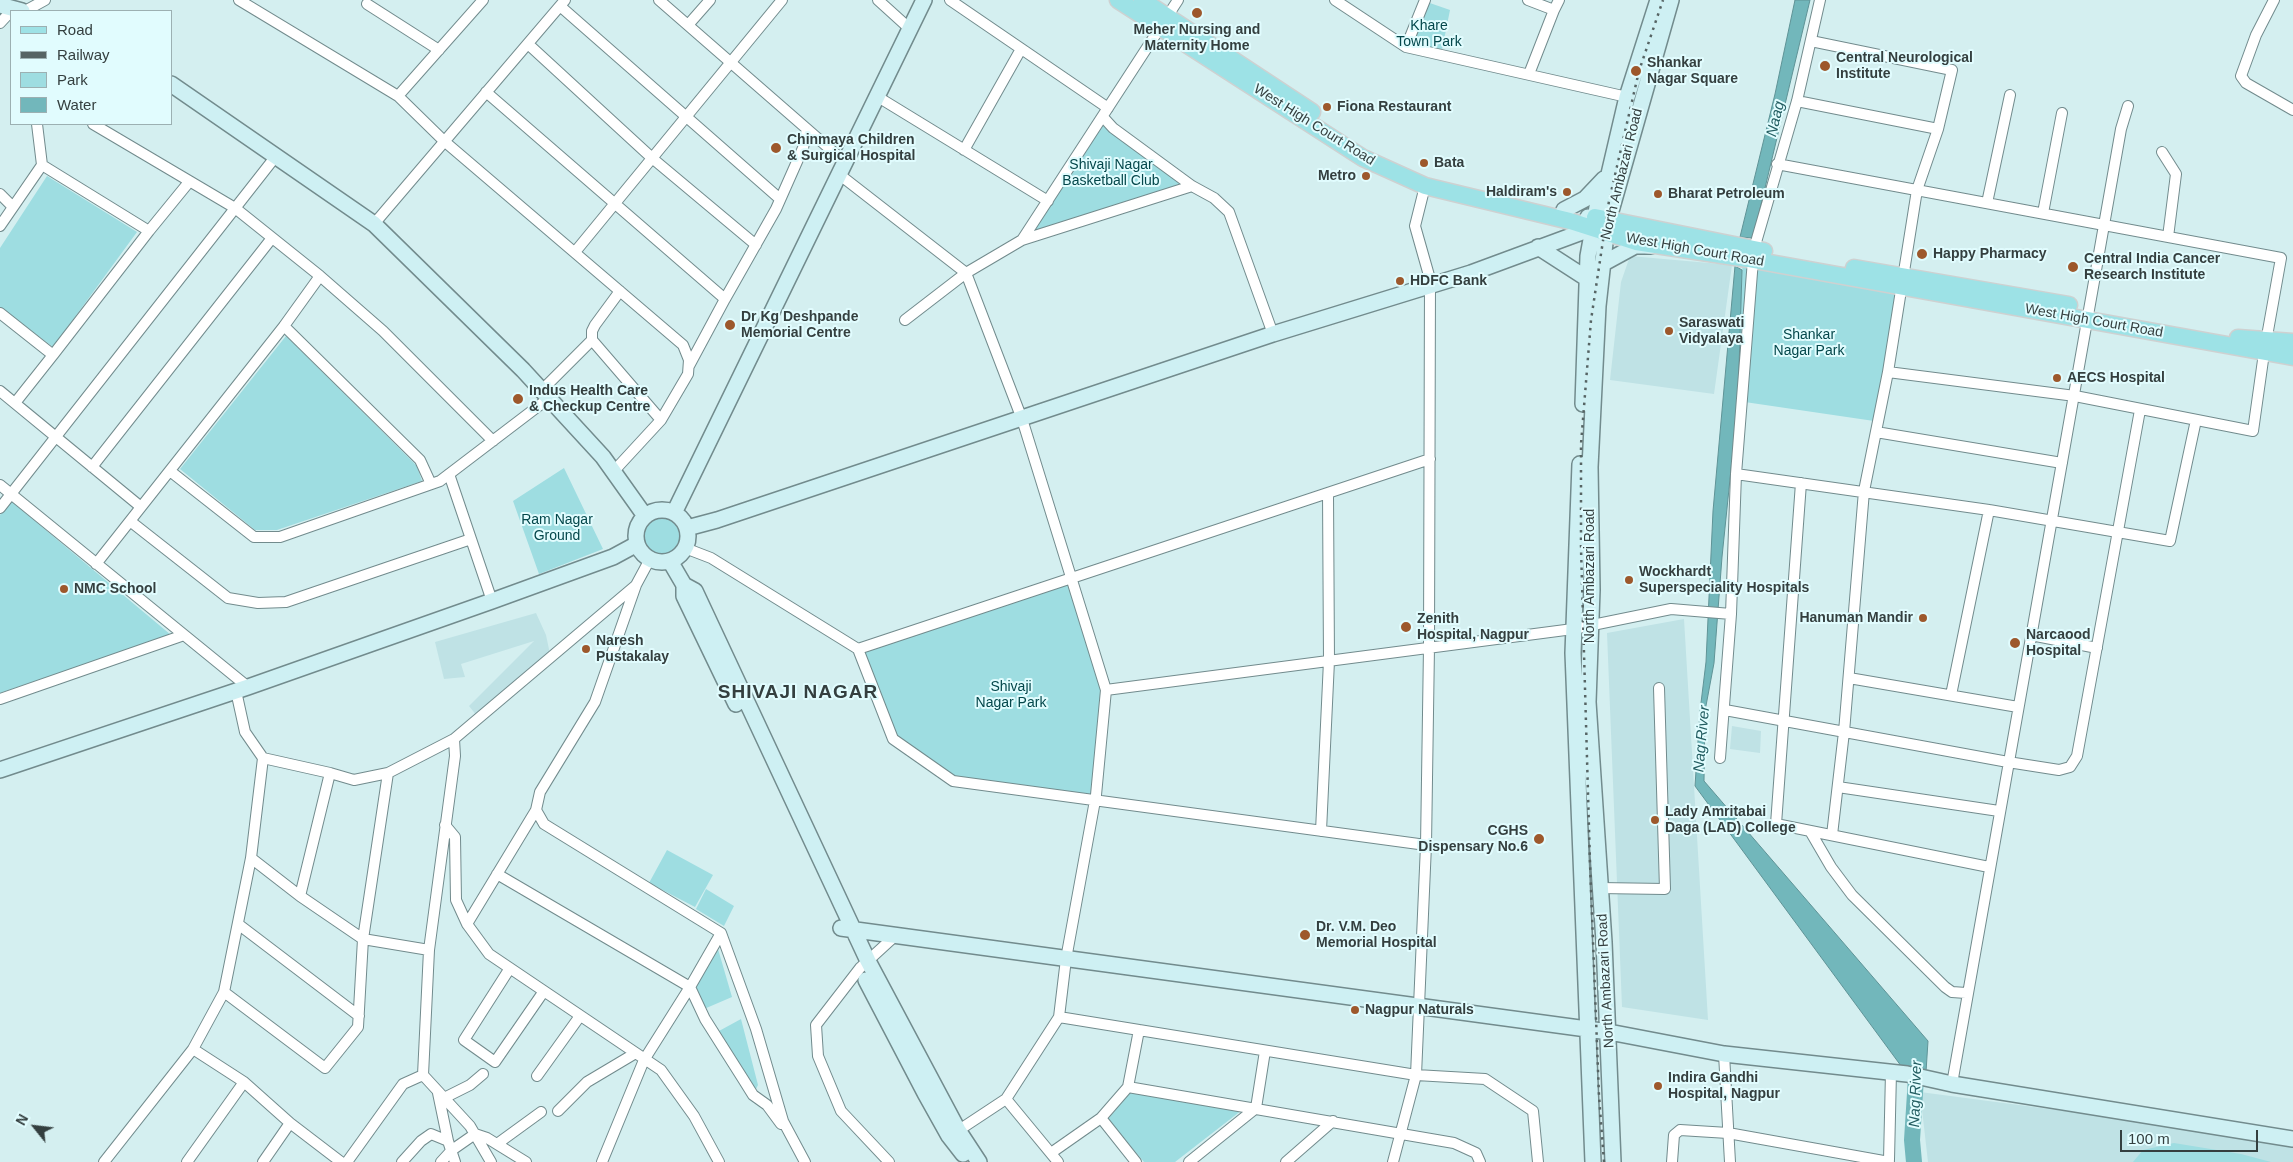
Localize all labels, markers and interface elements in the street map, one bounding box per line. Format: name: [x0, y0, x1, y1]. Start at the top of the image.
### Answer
marker: Meher Nursing and Maternity Home: [1190, 6, 1204, 20]
legend: [10, 10, 172, 125]
park label: Khare Town Park: [1396, 18, 1462, 50]
text: Road: [57, 21, 93, 38]
place label: Meher Nursing and Maternity Home: [1134, 22, 1260, 54]
text: Railway: [57, 46, 110, 63]
place label: Central Neurological Institute: [1836, 50, 1973, 82]
place label: Shankar Nagar Square: [1647, 55, 1738, 88]
marker: Central Neurological Institute: [1818, 59, 1832, 73]
marker: Shankar Nagar Square: [1629, 64, 1643, 78]
text: Park: [57, 71, 88, 88]
street label: West High Court Road: [1250, 81, 1378, 169]
text: Water: [57, 96, 96, 113]
place label: Fiona Restaurant: [1337, 99, 1451, 115]
water label: Naag: [1763, 99, 1789, 139]
marker: Fiona Restaurant: [1321, 101, 1333, 113]
street label: North Ambazari Road: [1598, 107, 1646, 241]
place label: Chinmaya Children & Surgical Hospital: [787, 132, 915, 164]
marker: Chinmaya Children & Surgical Hospital: [769, 141, 783, 155]
place label: Bata: [1434, 155, 1464, 171]
park label: Shivaji Nagar Basketball Club: [1062, 157, 1160, 190]
marker: Bata: [1418, 157, 1430, 169]
place label: Metro: [1318, 168, 1356, 184]
marker: Metro: [1360, 170, 1372, 182]
place label: Haldiram's: [1486, 184, 1557, 200]
marker: Haldiram's: [1561, 186, 1573, 198]
place label: Bharat Petroleum: [1668, 186, 1785, 202]
marker: Bharat Petroleum: [1652, 188, 1664, 200]
street label: West High Court Road: [1625, 230, 1765, 270]
place label: Happy Pharmacy: [1933, 246, 2047, 262]
marker: Happy Pharmacy: [1915, 247, 1929, 261]
place label: Central India Cancer Research Institute: [2084, 251, 2220, 284]
marker: Central India Cancer Research Institute: [2066, 260, 2080, 274]
place label: HDFC Bank: [1410, 273, 1487, 289]
marker: HDFC Bank: [1394, 275, 1406, 287]
street label: West High Court Road: [2024, 301, 2164, 341]
place label: Dr Kg Deshpande Memorial Centre: [741, 309, 858, 342]
place label: Saraswati Vidyalaya: [1679, 315, 1744, 348]
marker: Dr Kg Deshpande Memorial Centre: [723, 318, 737, 332]
marker: Saraswati Vidyalaya: [1663, 325, 1675, 337]
park label: Shankar Nagar Park: [1774, 327, 1844, 360]
place label: AECS Hospital: [2067, 370, 2165, 386]
marker: AECS Hospital: [2051, 372, 2063, 384]
place label: Indus Health Care & Checkup Centre: [529, 383, 650, 416]
marker: Indus Health Care & Checkup Centre: [511, 392, 525, 406]
street label: North Ambazari Road: [1582, 509, 1598, 643]
park label: Ram Nagar Ground: [521, 512, 593, 544]
place label: Wockhardt Superspeciality Hospitals: [1639, 564, 1809, 596]
marker: Wockhardt Superspeciality Hospitals: [1623, 574, 1635, 586]
place label: NMC School: [74, 581, 156, 597]
marker: NMC School: [58, 583, 70, 595]
place label: Hanuman Mandir: [1799, 610, 1913, 626]
place label: Zenith Hospital, Nagpur: [1417, 611, 1529, 644]
marker: Hanuman Mandir: [1917, 612, 1929, 624]
marker: Zenith Hospital, Nagpur: [1399, 620, 1413, 634]
place label: Narcaood Hospital: [2026, 627, 2091, 660]
place label: Naresh Pustakalay: [596, 633, 669, 666]
marker: Narcaood Hospital: [2008, 636, 2022, 650]
marker: Naresh Pustakalay: [580, 643, 592, 655]
park label: Shivaji Nagar Park: [976, 679, 1046, 712]
district label: SHIVAJI NAGAR: [716, 682, 880, 704]
water label: Nag River: [1690, 705, 1714, 773]
place label: Lady Amritabai Daga (LAD) College: [1665, 804, 1796, 836]
marker: Lady Amritabai Daga (LAD) College: [1649, 814, 1661, 826]
place label: CGHS Dispensary No.6: [1418, 823, 1528, 856]
marker: CGHS Dispensary No.6: [1532, 832, 1546, 846]
street label: North Ambazari Road: [1594, 913, 1618, 1049]
place label: Dr. V.M. Deo Memorial Hospital: [1316, 919, 1437, 952]
marker: Dr. V.M. Deo Memorial Hospital: [1298, 928, 1312, 942]
place label: Nagpur Naturals: [1365, 1002, 1474, 1018]
marker: Nagpur Naturals: [1349, 1004, 1361, 1016]
water label: Nag River: [1906, 1060, 1926, 1128]
place label: Indira Gandhi Hospital, Nagpur: [1668, 1070, 1780, 1102]
marker: Indira Gandhi Hospital, Nagpur: [1652, 1080, 1664, 1092]
north arrow: [10, 1102, 60, 1152]
text: N: [12, 1111, 31, 1128]
scale bar: [2123, 1120, 2260, 1152]
text: 100 m: [2128, 1130, 2170, 1147]

